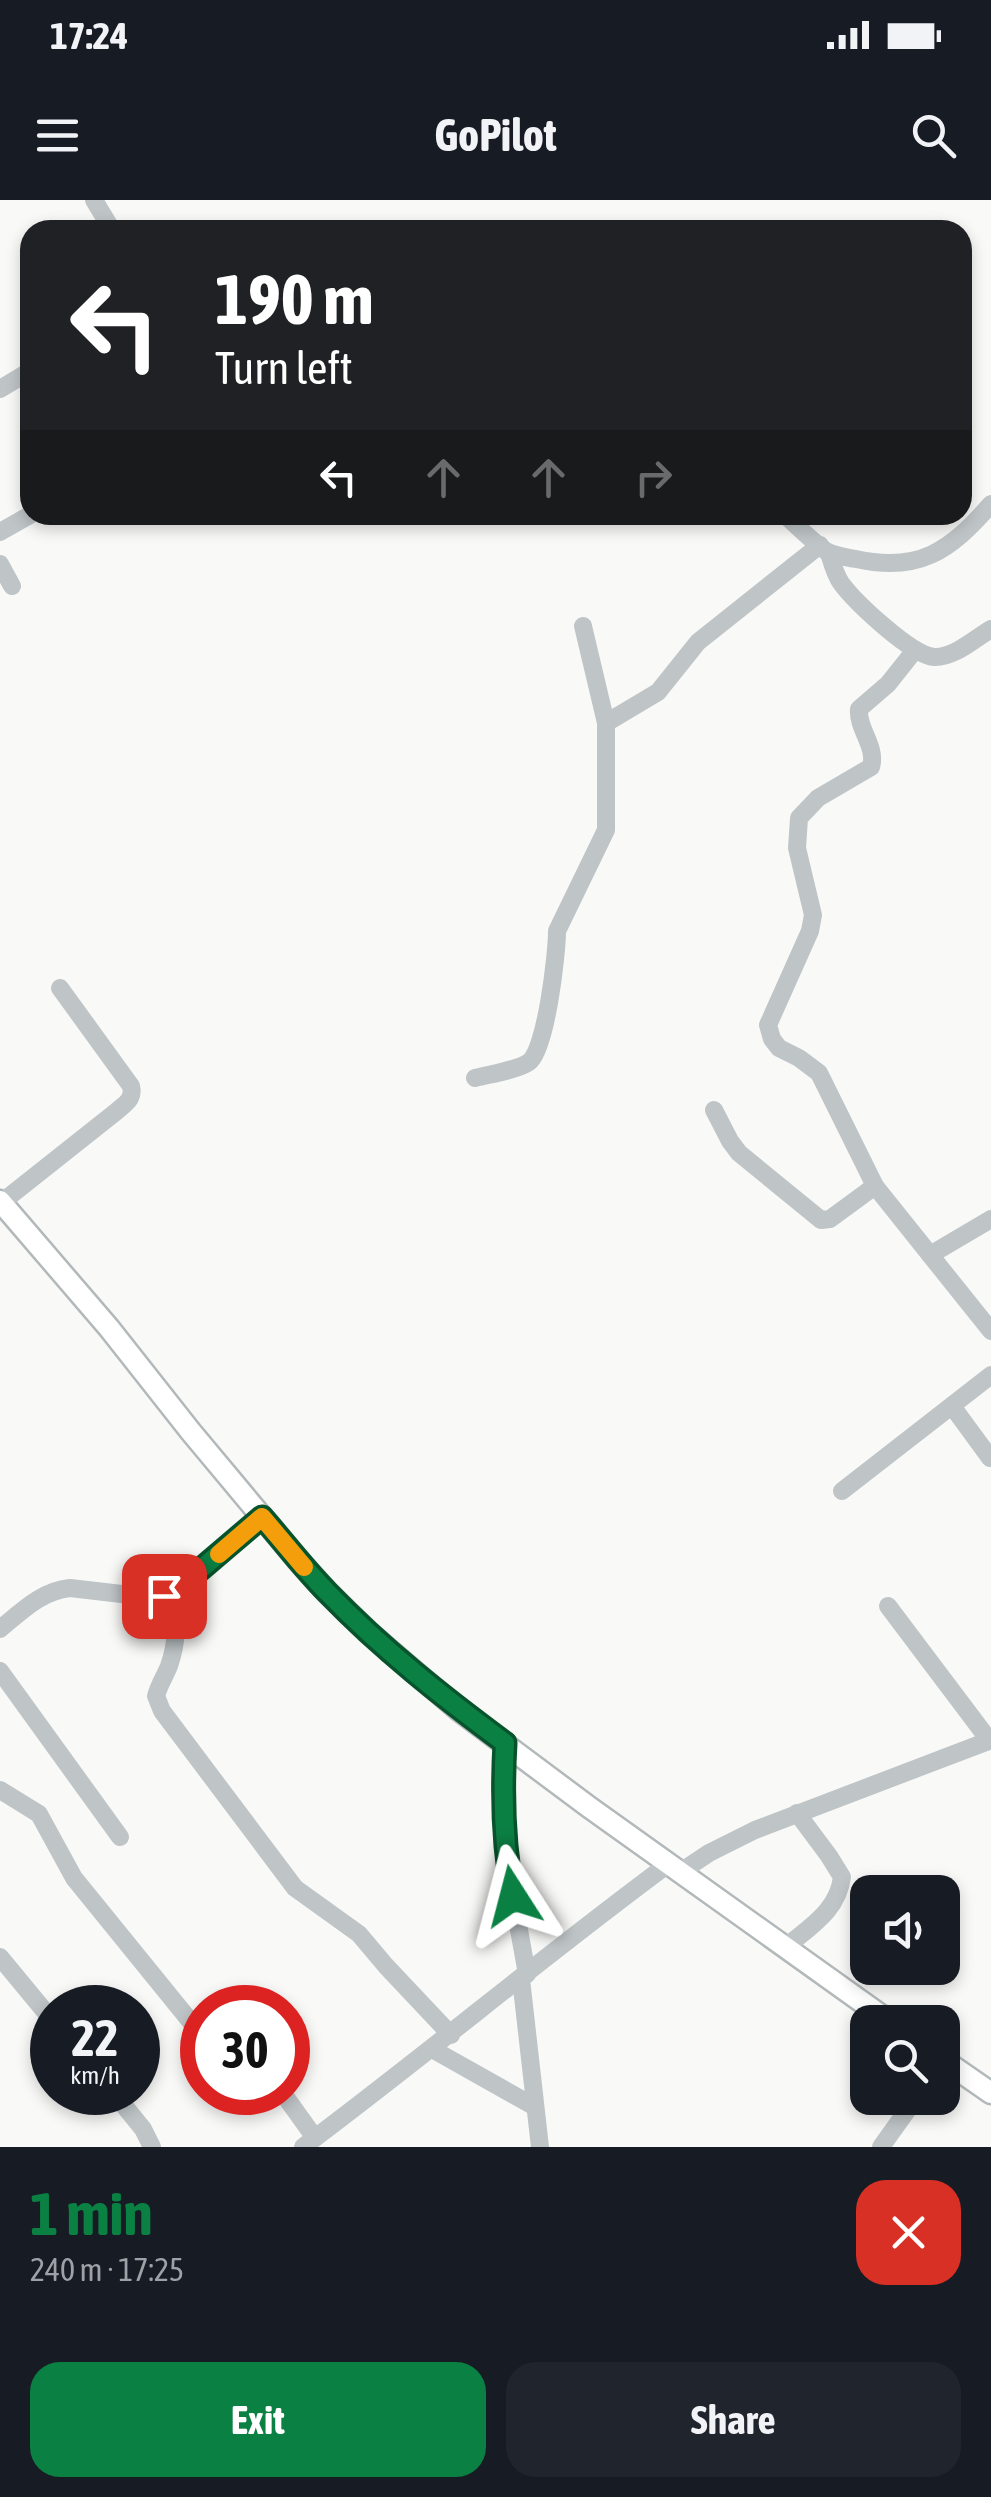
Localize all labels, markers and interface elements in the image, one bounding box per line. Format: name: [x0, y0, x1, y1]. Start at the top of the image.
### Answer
text: 17:24: [50, 14, 128, 57]
icon: menu: [30, 108, 85, 163]
icon: search: [906, 108, 961, 163]
text: GoPilot: [434, 109, 557, 161]
text: 190 m: [215, 259, 374, 339]
icon: left: [50, 260, 180, 390]
text: Turn left: [215, 342, 353, 394]
icon: left: [311, 450, 366, 505]
icon: ahead: [416, 450, 471, 505]
icon: ahead: [521, 450, 576, 505]
icon: right: [626, 450, 681, 505]
pin: [122, 1554, 207, 1639]
icon: arrive: [137, 1569, 192, 1624]
position arrow: [461, 1844, 565, 1948]
map controls: [850, 1875, 960, 2115]
button: sound: [850, 1875, 960, 1985]
speed limit sign: 30: [180, 1985, 310, 2115]
button: search: [850, 2005, 960, 2115]
text: 22: [71, 2009, 118, 2067]
text: km/h: [70, 2061, 120, 2089]
text: 1 min: [30, 2179, 153, 2248]
button: close: [856, 2180, 961, 2285]
text: 240 m · 17:25: [30, 2251, 184, 2288]
button: Exit: [30, 2362, 486, 2477]
button: Share: [506, 2362, 961, 2477]

